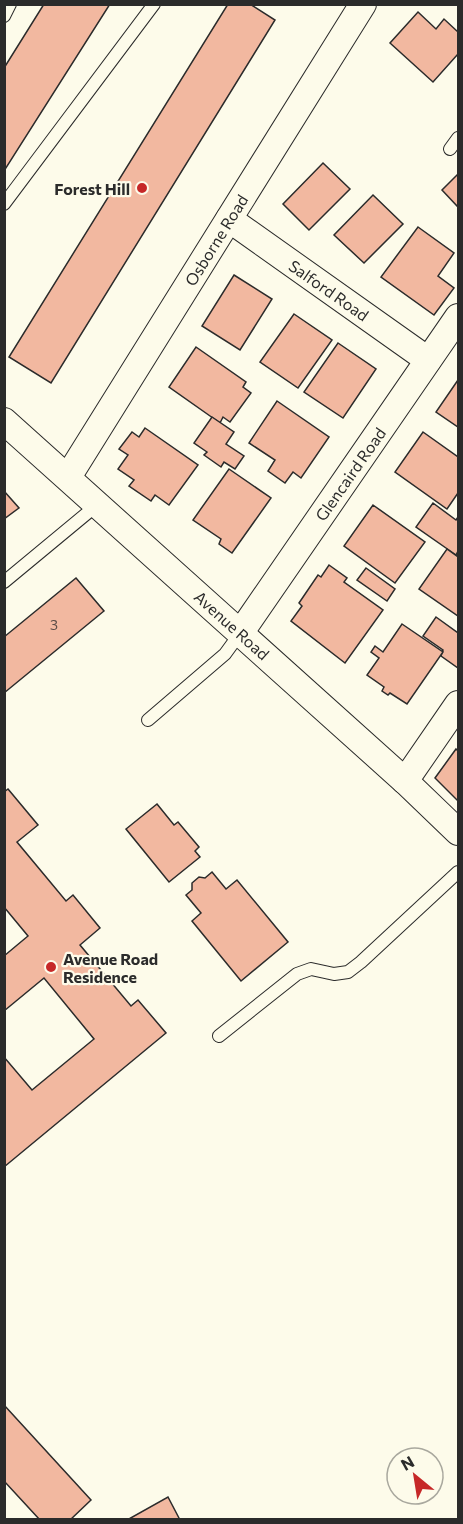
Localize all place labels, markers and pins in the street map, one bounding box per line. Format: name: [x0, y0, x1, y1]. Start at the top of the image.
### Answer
place label: Forest Hill: [54, 179, 130, 198]
marker: Forest Hill: [135, 181, 149, 195]
place label: Avenue Road Residence: [63, 949, 158, 986]
marker: Avenue Road Residence: [44, 960, 58, 974]

